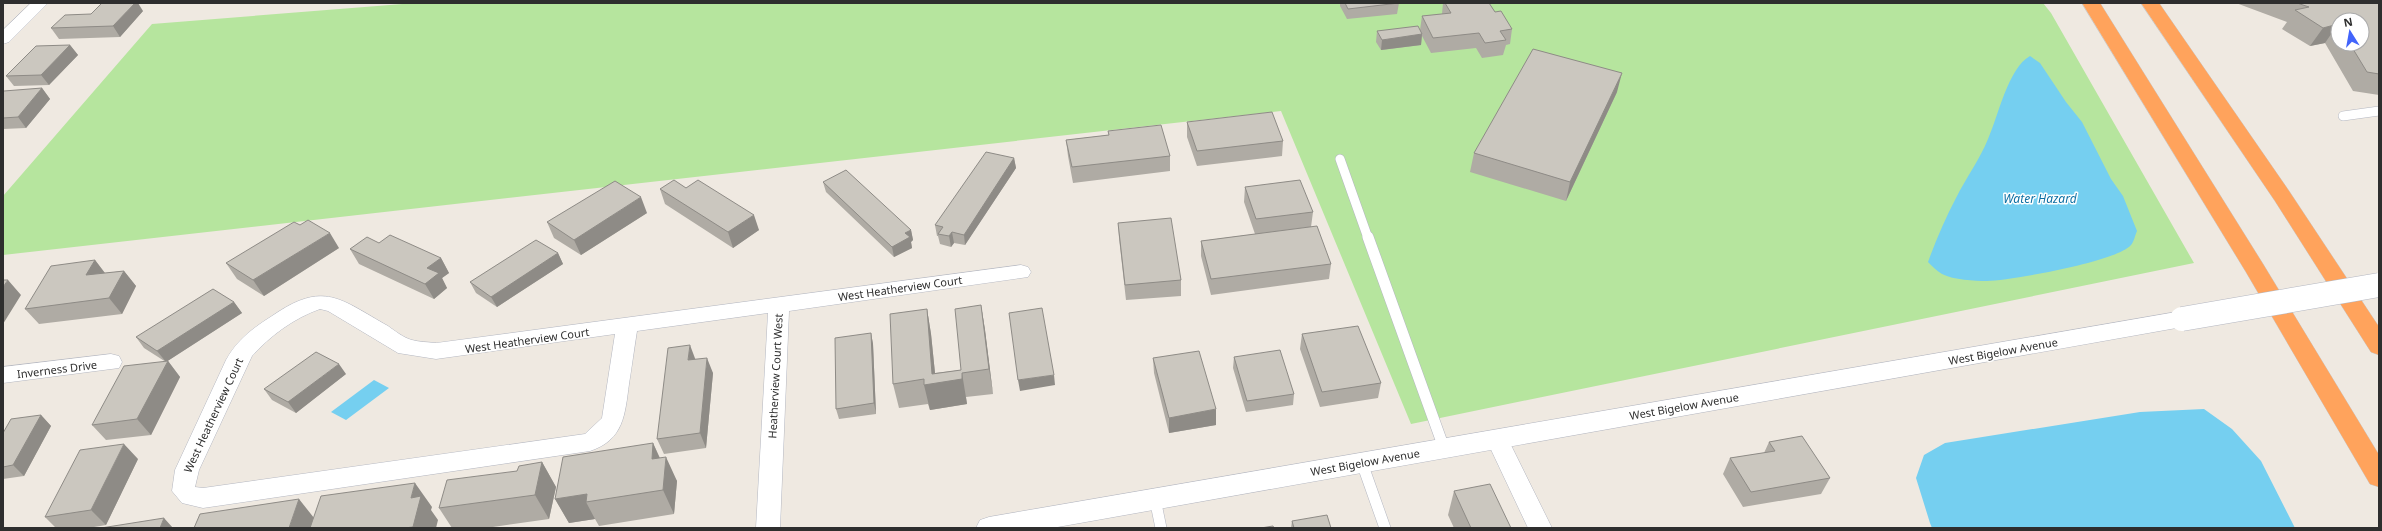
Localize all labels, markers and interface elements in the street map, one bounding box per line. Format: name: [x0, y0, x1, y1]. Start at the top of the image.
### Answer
north arrow: [2330, 12, 2370, 52]
text: N: [2342, 13, 2354, 30]
water label: Water Hazard: [2003, 190, 2078, 207]
street label: West Heatherview Court: [837, 272, 963, 304]
street label: Heatherview Court West: [764, 313, 786, 439]
street label: West Heatherview Court: [464, 324, 590, 356]
street label: West Bigelow Avenue: [1947, 334, 2059, 368]
street label: West Heatherview Court: [180, 355, 246, 475]
street label: Inverness Drive: [16, 357, 98, 381]
street label: West Bigelow Avenue: [1628, 389, 1740, 423]
street label: West Bigelow Avenue: [1309, 445, 1421, 479]

